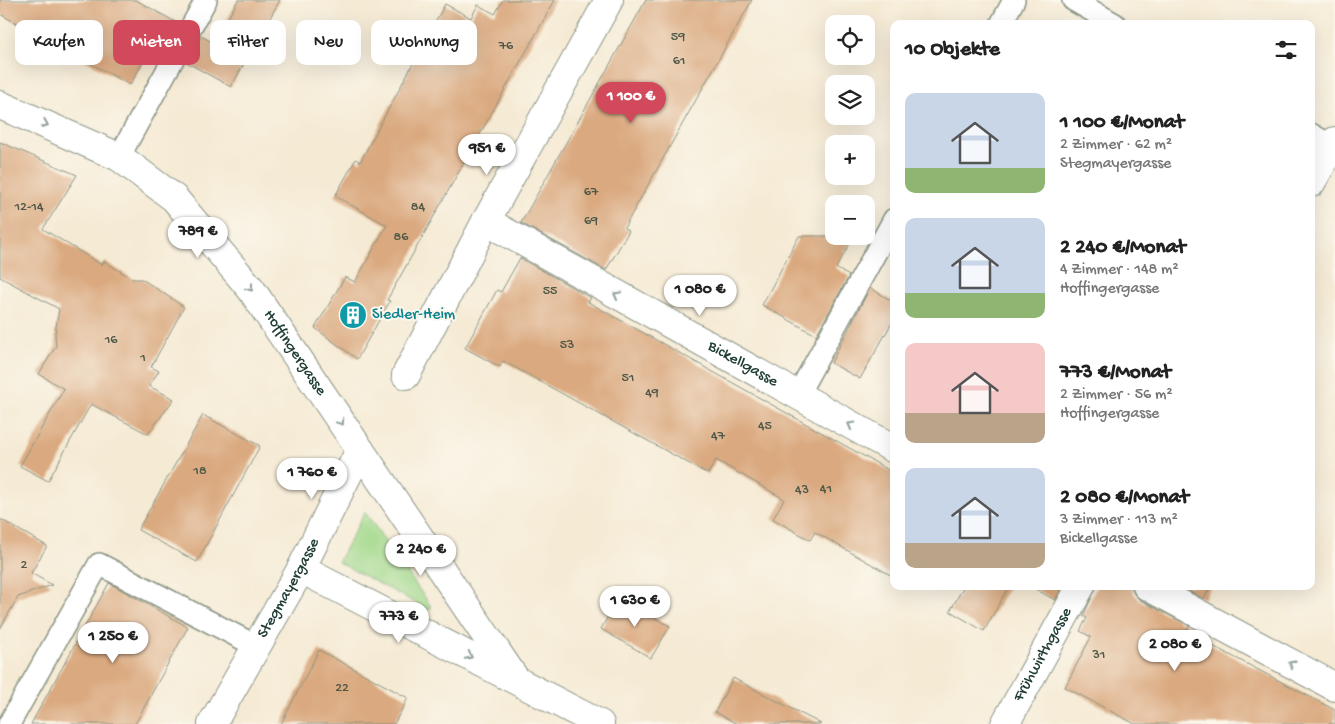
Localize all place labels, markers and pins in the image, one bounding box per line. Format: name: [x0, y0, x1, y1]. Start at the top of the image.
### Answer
pin: 1 100 €: [585, 82, 677, 124]
pin: 951 €: [452, 134, 522, 176]
pin: 789 €: [163, 216, 233, 259]
pin: 1 080 €: [654, 274, 746, 317]
building icon: Siedler-Heim: [338, 300, 368, 330]
place label: Siedler-Heim: [372, 306, 456, 325]
pin: 1 760 €: [266, 458, 358, 500]
pin: 2 240 €: [375, 534, 467, 577]
pin: 1 630 €: [589, 586, 681, 628]
pin: 773 €: [364, 602, 434, 644]
pin: 1 250 €: [67, 622, 159, 664]
pin: 2 080 €: [1129, 630, 1221, 672]

